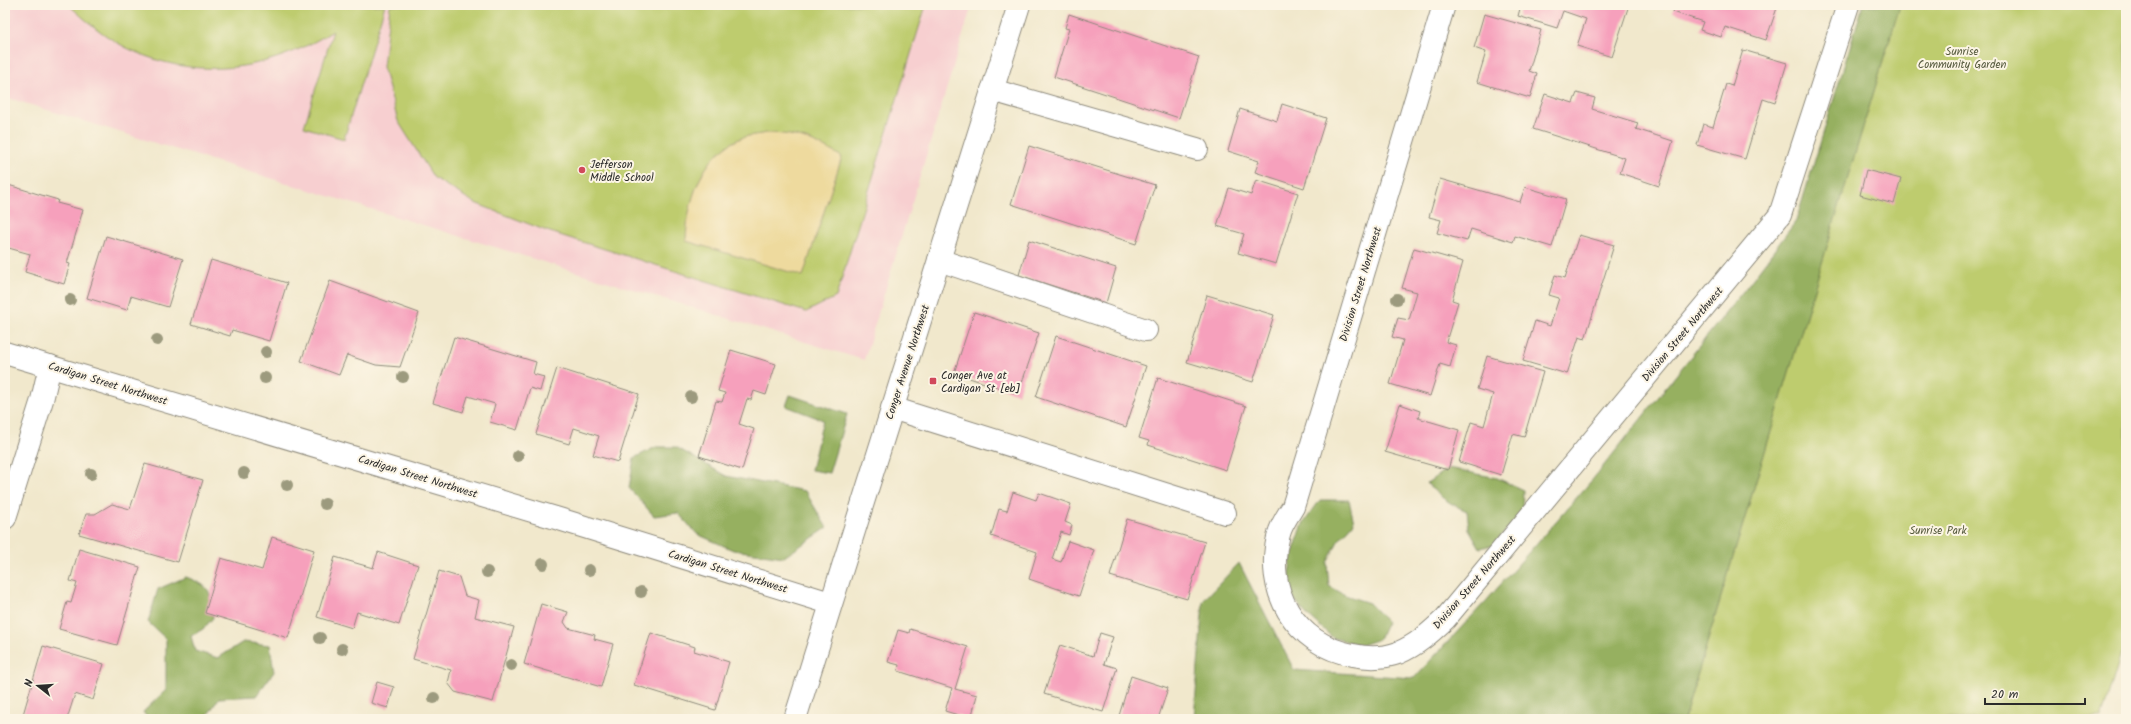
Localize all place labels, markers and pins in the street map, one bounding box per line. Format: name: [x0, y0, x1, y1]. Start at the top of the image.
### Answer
place label: Jefferson Middle School: [590, 156, 654, 187]
marker: Jefferson Middle School: [577, 165, 587, 175]
place label: Conger Ave at Cardigan St [eb]: [941, 367, 1020, 398]
marker: Conger Ave at Cardigan St [eb]: [928, 376, 938, 386]

